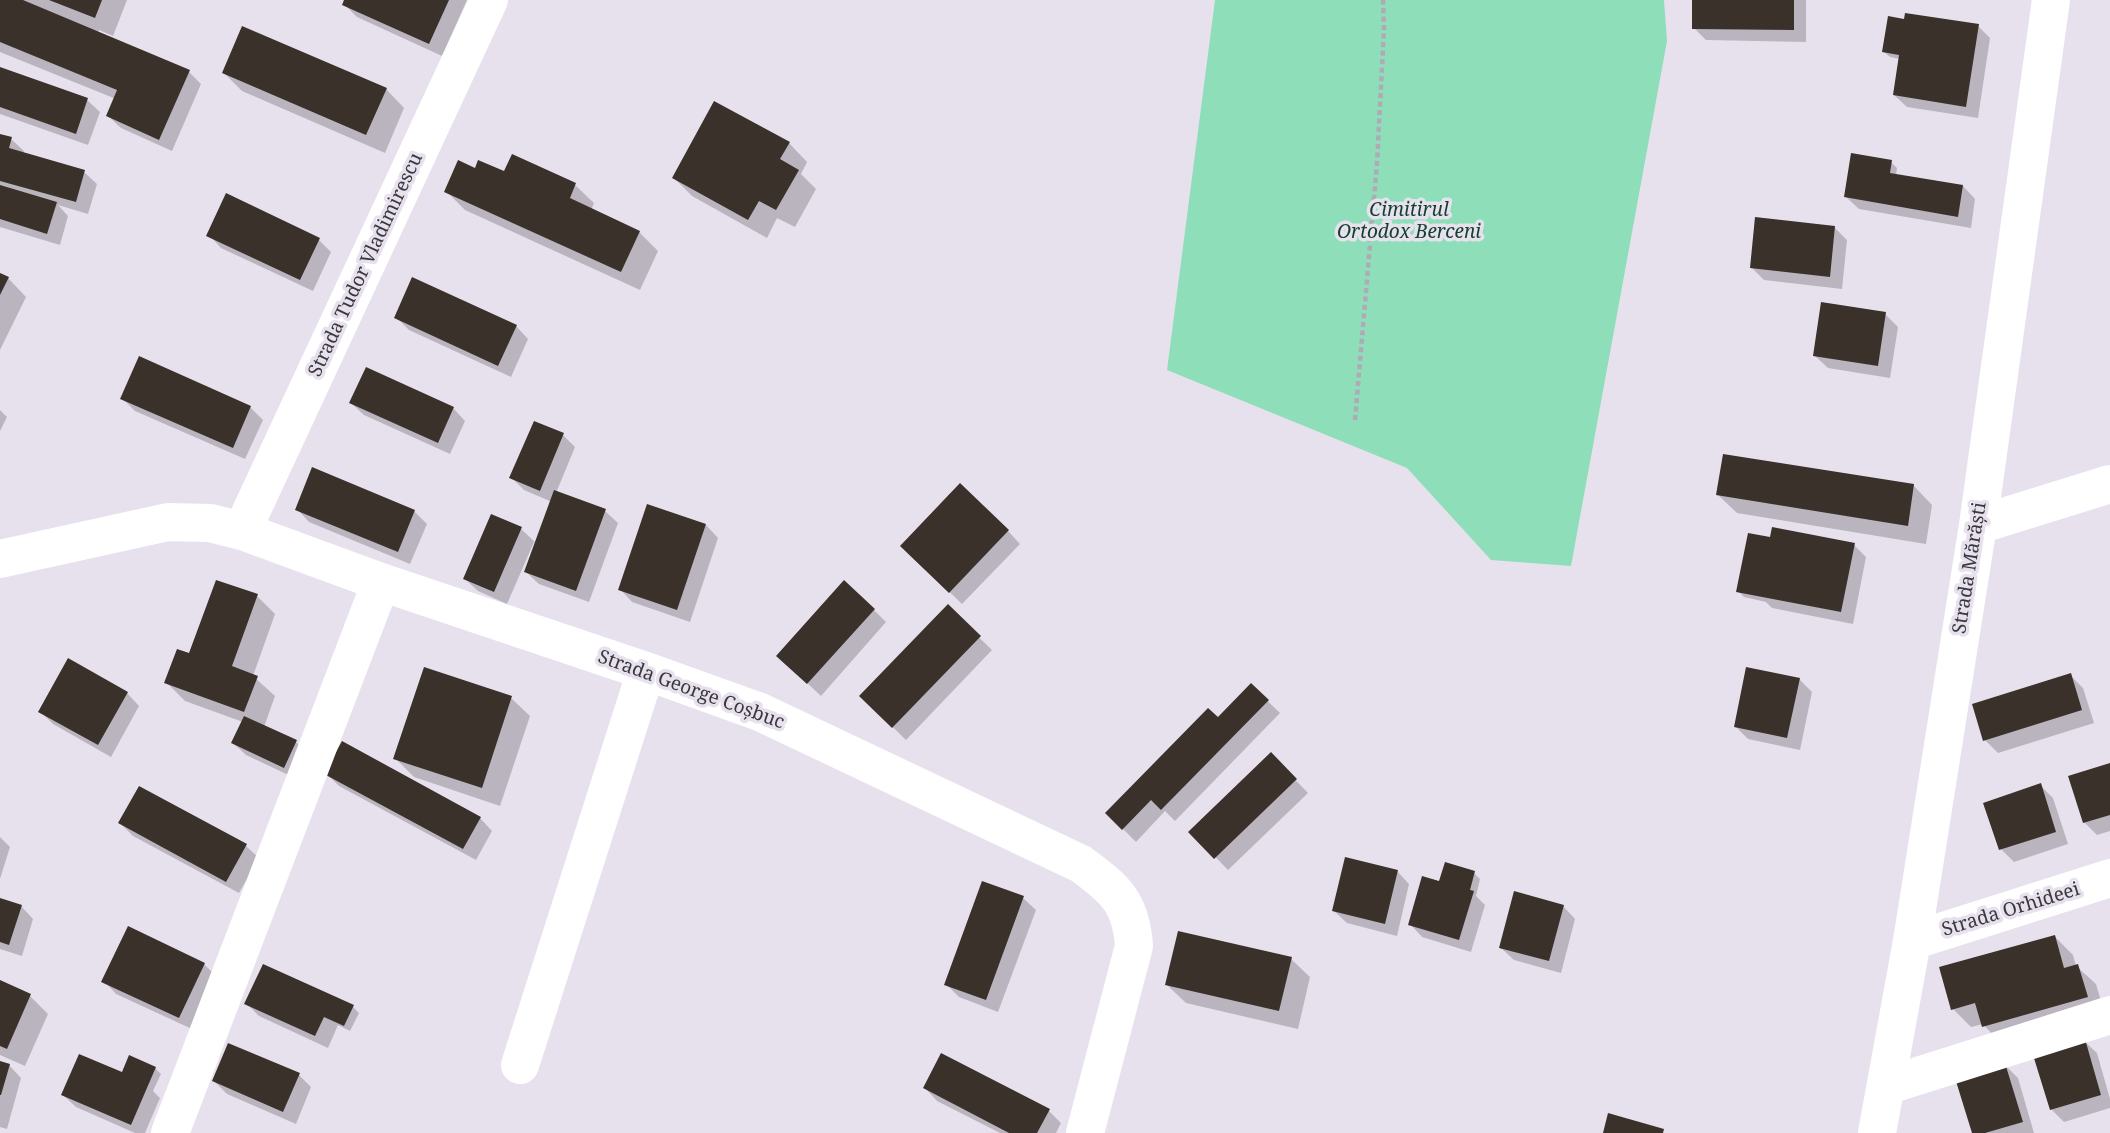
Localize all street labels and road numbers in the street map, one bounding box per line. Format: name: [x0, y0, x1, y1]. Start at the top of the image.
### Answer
street label: Strada Tudor Vladimirescu: [304, 150, 428, 380]
street label: Strada Mărăști: [1948, 501, 1992, 635]
street label: Strada George Coșbuc: [595, 646, 787, 734]
street label: Strada Orhideei: [1939, 878, 2083, 942]

